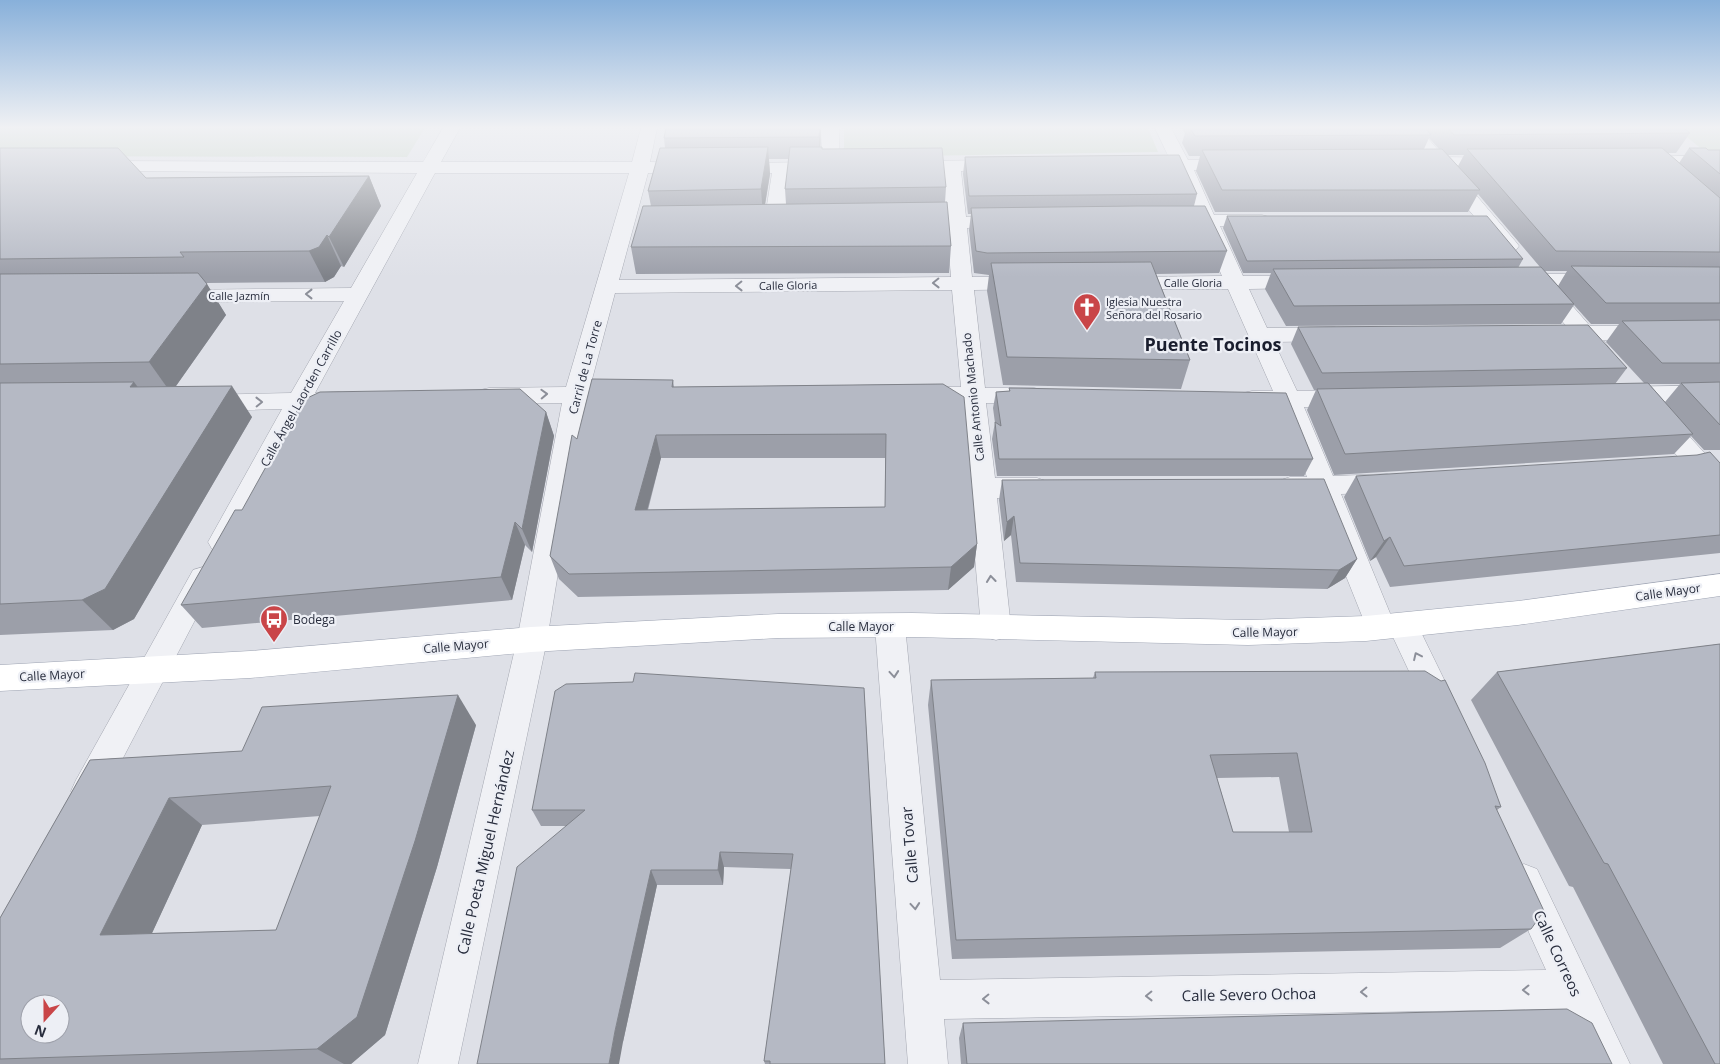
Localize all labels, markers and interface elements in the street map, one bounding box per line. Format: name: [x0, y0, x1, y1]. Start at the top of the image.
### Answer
street label: Calle Gloria: [1164, 275, 1222, 290]
street label: Calle Gloria: [759, 277, 817, 293]
one-way arrow: [932, 278, 940, 288]
one-way arrow: [735, 280, 743, 291]
street label: Calle Jazmín: [208, 288, 270, 303]
one-way arrow: [305, 289, 313, 300]
church icon: Iglesia Nuestra Señora del Rosario: [1072, 292, 1102, 331]
place label: Iglesia Nuestra Señora del Rosario: [1106, 294, 1203, 322]
street label: Carril de La Torre: [564, 318, 606, 416]
street label: Calle Ángel Laorden Carrillo: [256, 326, 346, 470]
street label: Calle Antonio Machado: [958, 332, 988, 462]
district label: Puente Tocinos: [1145, 332, 1282, 356]
one-way arrow: [540, 389, 548, 400]
one-way arrow: [255, 397, 263, 407]
one-way arrow: [986, 575, 997, 583]
street label: Calle Mayor: [1634, 579, 1702, 605]
bus stop icon: Bodega: [259, 604, 289, 643]
place label: Bodega: [293, 611, 335, 628]
street label: Calle Mayor: [828, 618, 894, 635]
street label: Calle Mayor: [1232, 623, 1298, 641]
street label: Calle Mayor: [423, 635, 490, 657]
one-way arrow: [1413, 652, 1424, 661]
street label: Calle Mayor: [19, 665, 85, 685]
one-way arrow: [888, 671, 899, 679]
street label: Calle Poeta Miguel Hernández: [452, 748, 518, 956]
street label: Calle Tovar: [896, 806, 922, 884]
one-way arrow: [909, 902, 920, 910]
street label: Calle Correos: [1529, 907, 1587, 999]
street label: Calle Severo Ochoa: [1181, 983, 1317, 1005]
one-way arrow: [1522, 985, 1530, 995]
one-way arrow: [1359, 987, 1367, 998]
one-way arrow: [1144, 991, 1152, 1001]
one-way arrow: [982, 993, 990, 1004]
north arrow: [20, 994, 70, 1044]
text: N: [31, 1021, 49, 1043]

